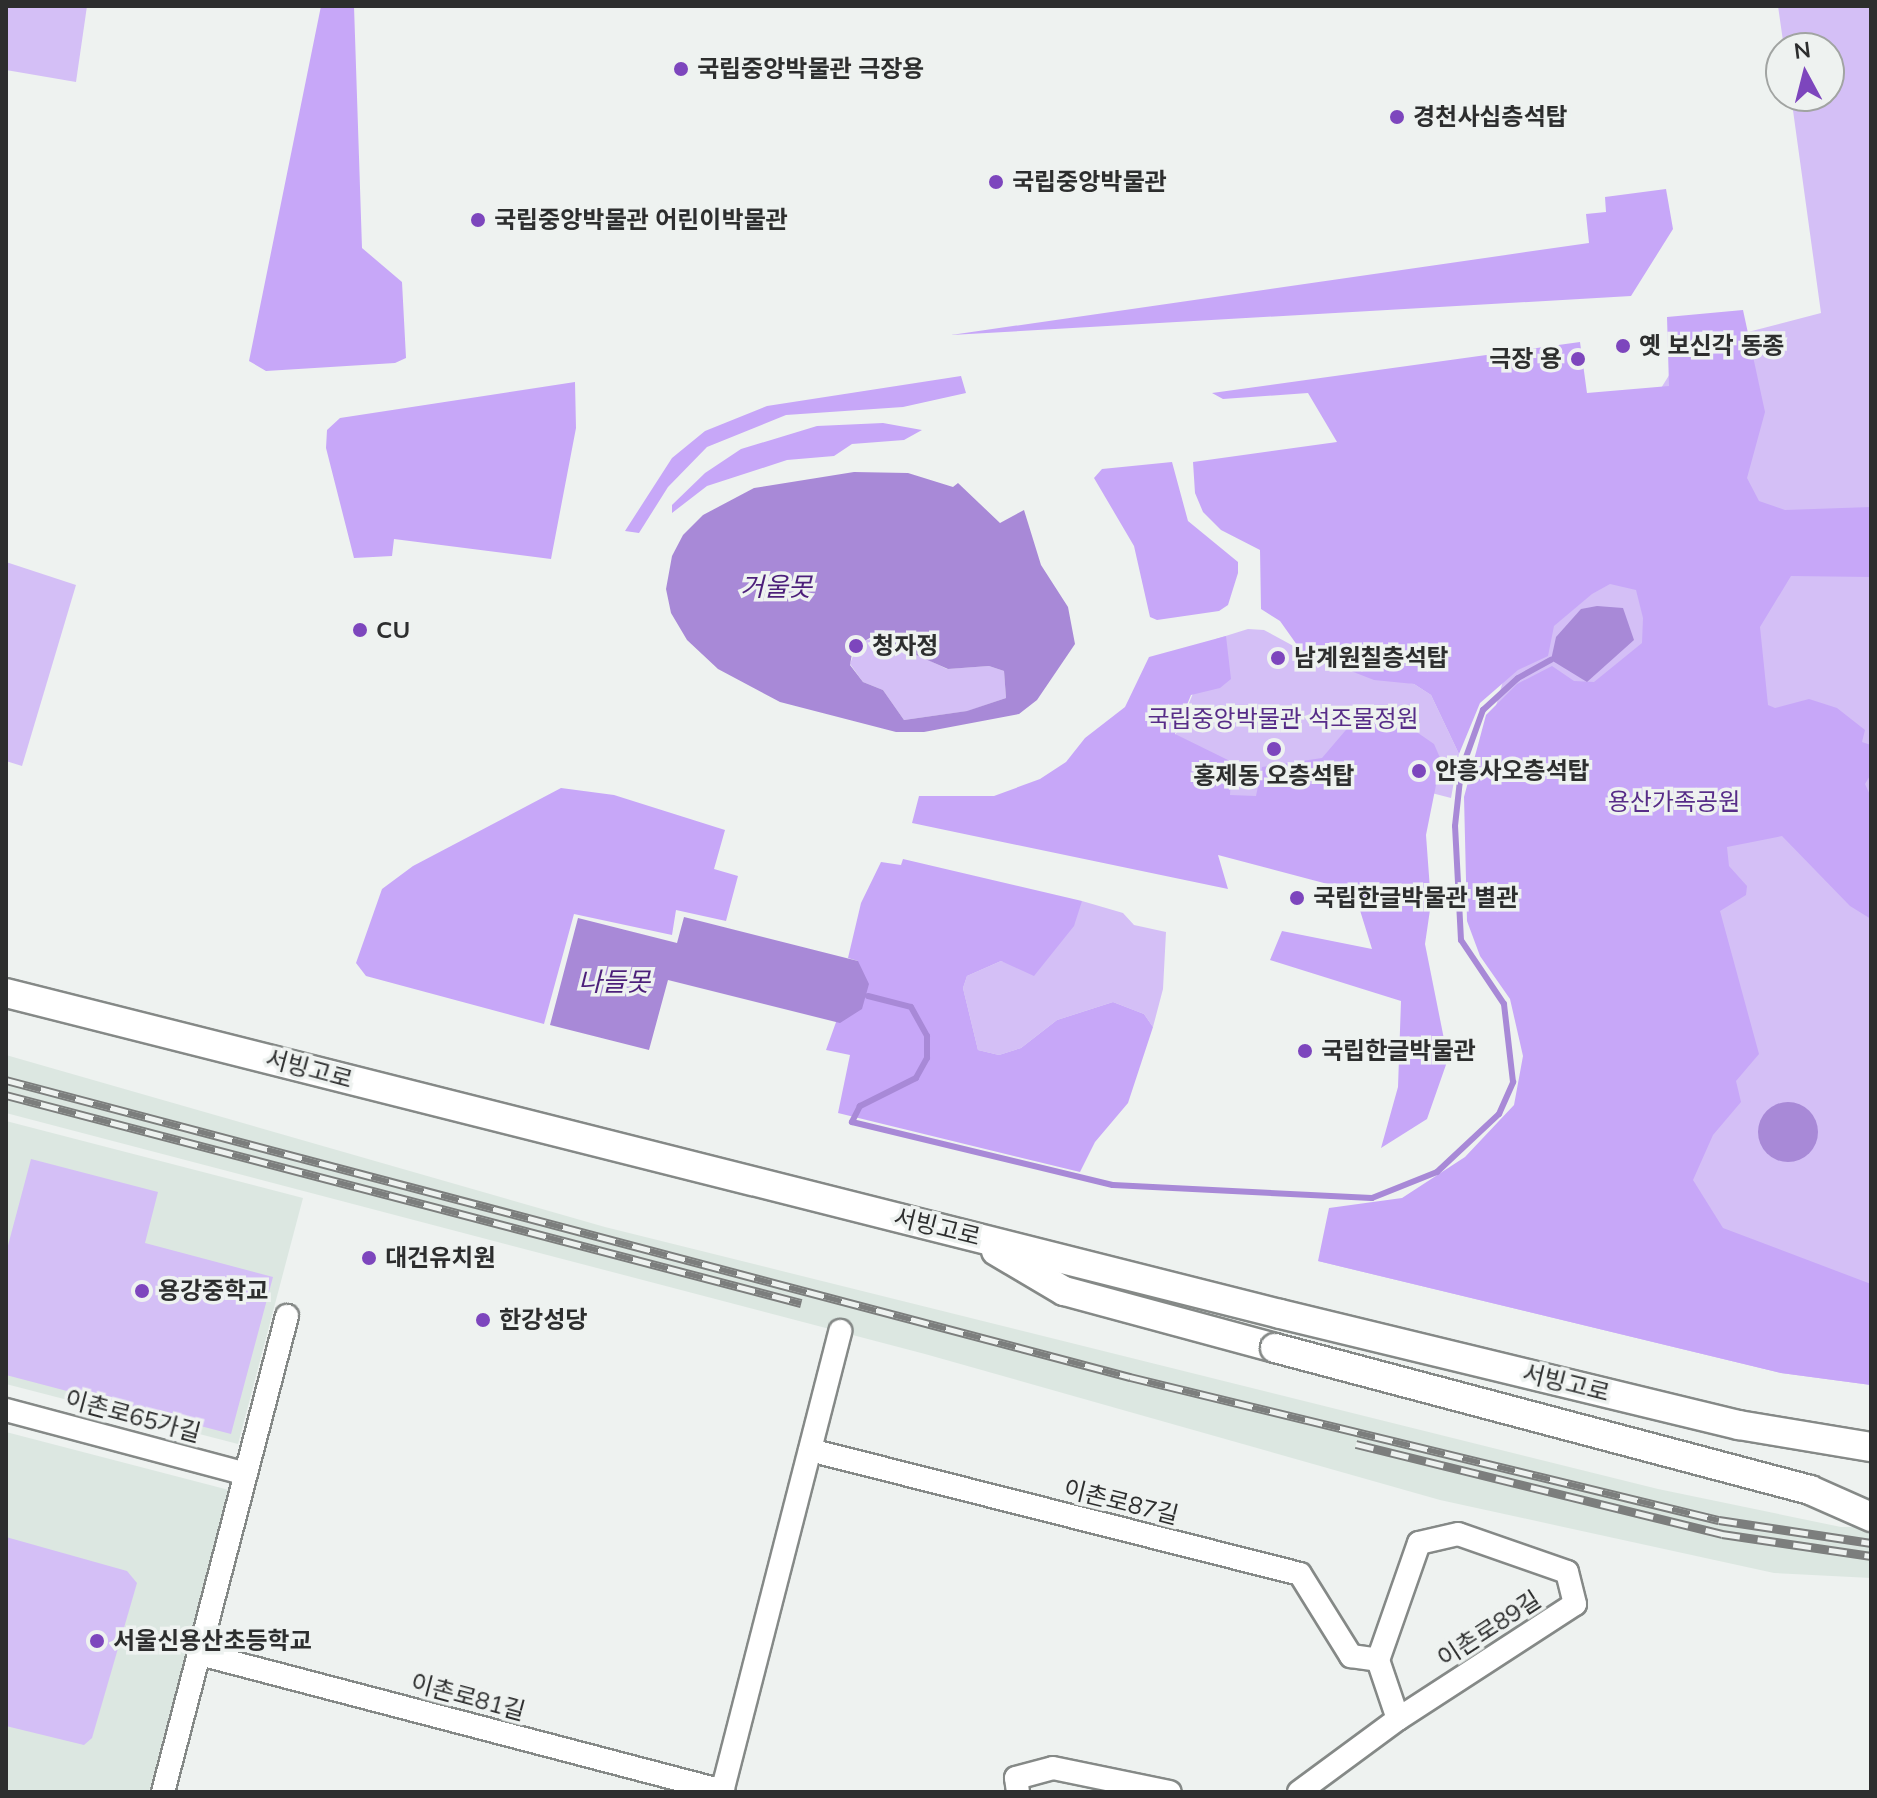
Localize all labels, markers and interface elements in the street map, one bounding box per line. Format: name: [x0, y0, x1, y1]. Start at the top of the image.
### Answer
north arrow: [1765, 32, 1845, 112]
text: N: [1792, 35, 1812, 65]
place label: 국립중앙박물관 극장용: [697, 55, 924, 83]
marker: 국립중앙박물관 극장용: [672, 60, 690, 78]
place label: 경천사십층석탑: [1413, 103, 1568, 131]
marker: 경천사십층석탑: [1388, 108, 1406, 126]
place label: 국립중앙박물관: [1012, 168, 1167, 196]
marker: 국립중앙박물관: [987, 173, 1005, 191]
place label: 국립중앙박물관 어린이박물관: [494, 206, 788, 234]
marker: 국립중앙박물관 어린이박물관: [469, 211, 487, 229]
place label: 옛 보신각 동종: [1639, 332, 1785, 360]
marker: 옛 보신각 동종: [1614, 337, 1632, 355]
place label: 극장 용: [1489, 345, 1562, 373]
marker: 극장 용: [1569, 350, 1587, 368]
water label: 거울못: [740, 571, 812, 603]
place label: CU: [376, 616, 410, 644]
marker: CU: [351, 621, 369, 639]
place label: 청자정: [872, 632, 938, 660]
marker: 청자정: [847, 637, 865, 655]
place label: 남계원칠층석탑: [1294, 644, 1449, 672]
marker: 남계원칠층석탑: [1269, 649, 1287, 667]
park label: 국립중앙박물관 석조물정원: [1147, 705, 1419, 733]
marker: 홍제동 오층석탑: [1265, 740, 1283, 758]
place label: 안흥사오층석탑: [1435, 757, 1590, 785]
place label: 홍제동 오층석탑: [1193, 762, 1355, 790]
marker: 안흥사오층석탑: [1410, 762, 1428, 780]
park label: 용산가족공원: [1608, 788, 1740, 816]
place label: 국립한글박물관 별관: [1313, 884, 1518, 912]
marker: 국립한글박물관 별관: [1288, 889, 1306, 907]
water label: 나들못: [578, 966, 650, 998]
place label: 국립한글박물관: [1321, 1037, 1476, 1065]
marker: 국립한글박물관: [1296, 1042, 1314, 1060]
street label: 서빙고로: [263, 1044, 355, 1094]
street label: 서빙고로: [891, 1202, 983, 1252]
place label: 대건유치원: [385, 1244, 495, 1272]
marker: 대건유치원: [360, 1249, 378, 1267]
place label: 용강중학교: [158, 1277, 268, 1305]
marker: 용강중학교: [133, 1282, 151, 1300]
place label: 한강성당: [499, 1306, 587, 1334]
marker: 한강성당: [474, 1311, 492, 1329]
street label: 서빙고로: [1520, 1358, 1612, 1408]
street label: 이촌로65가길: [62, 1384, 204, 1448]
street label: 이촌로87길: [1061, 1474, 1181, 1530]
street label: 이촌로89길: [1432, 1585, 1546, 1673]
place label: 서울신용산초등학교: [113, 1627, 312, 1655]
marker: 서울신용산초등학교: [88, 1632, 106, 1650]
street label: 이촌로81길: [408, 1668, 528, 1726]

